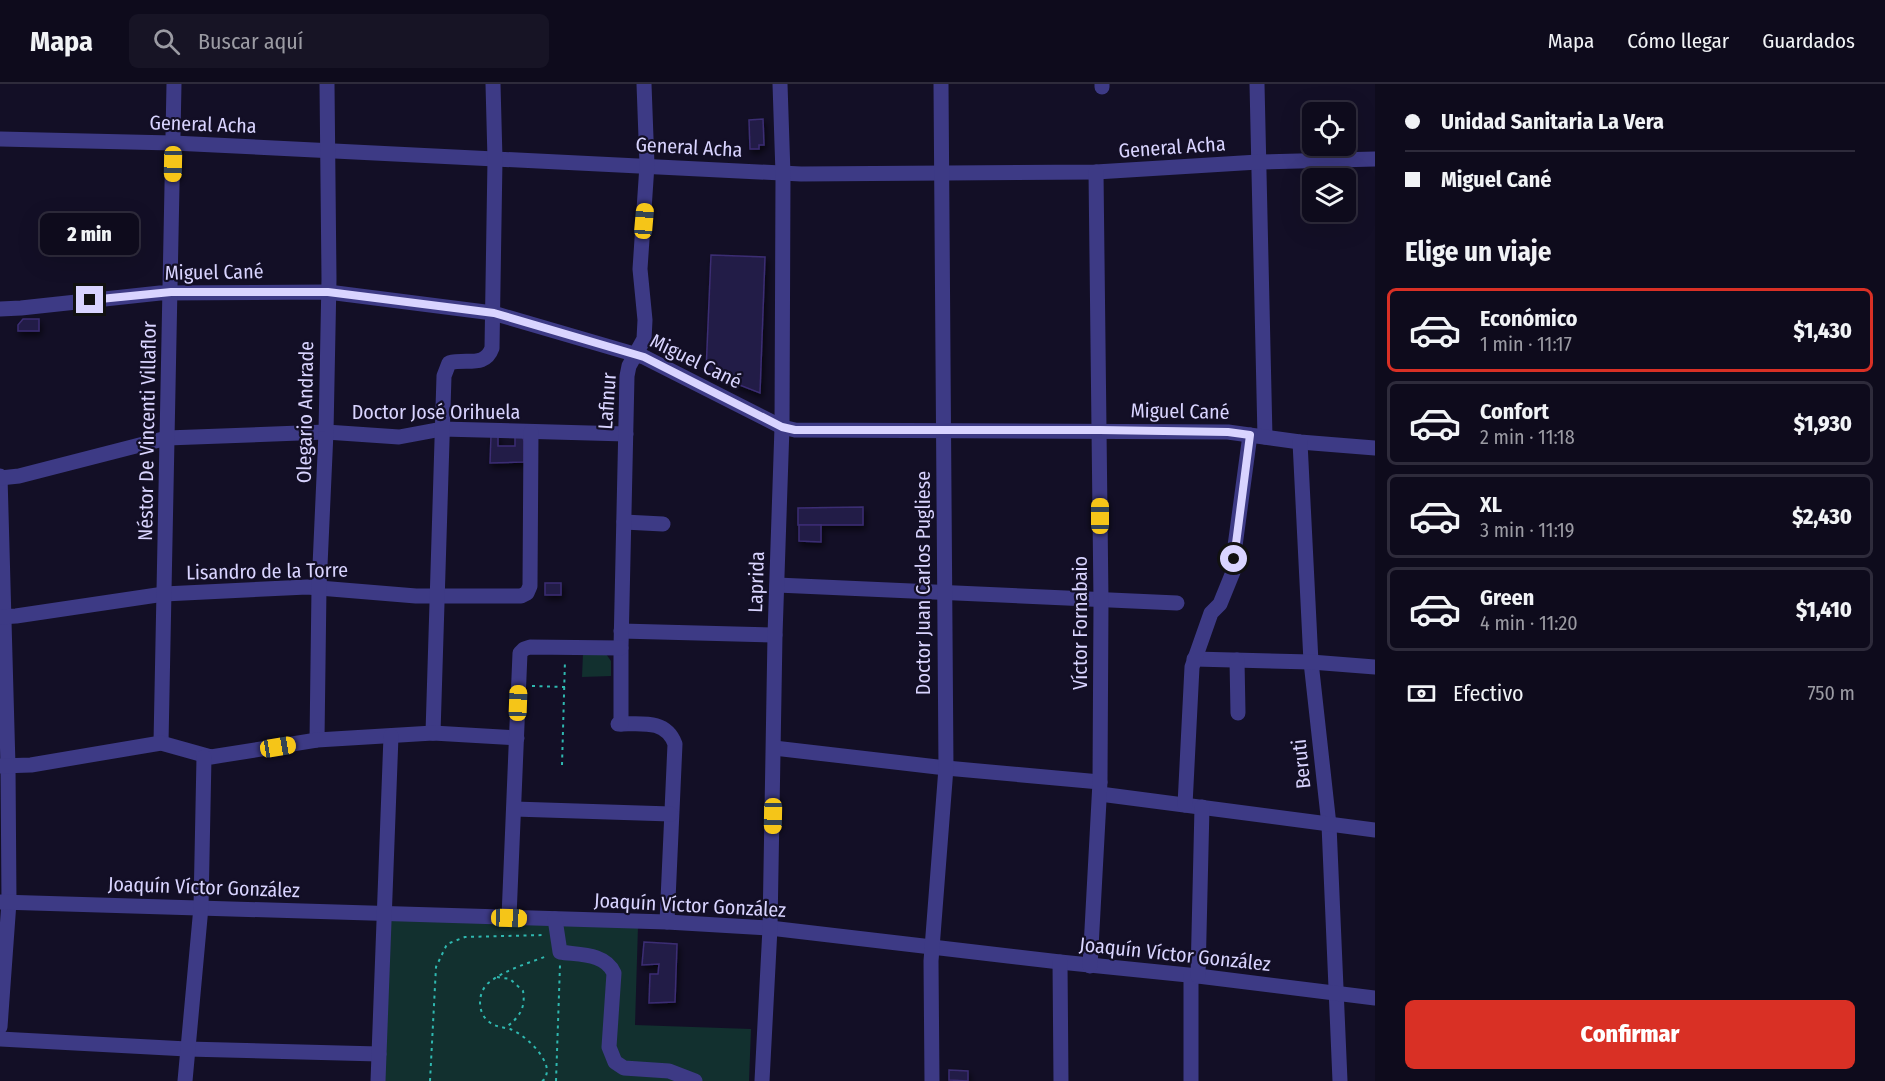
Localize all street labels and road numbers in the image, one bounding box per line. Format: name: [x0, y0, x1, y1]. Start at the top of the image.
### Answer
street label: General Acha: [149, 110, 257, 138]
street label: General Acha: [1118, 131, 1226, 163]
street label: General Acha: [635, 132, 743, 162]
street label: Miguel Cané: [164, 259, 264, 285]
street label: Néstor De Vincenti Villaflor: [133, 321, 161, 541]
street label: Miguel Cané: [646, 329, 746, 393]
street label: Olegario Andrade: [292, 341, 318, 483]
street label: Lafinur: [593, 372, 621, 430]
street label: Miguel Cané: [1130, 398, 1230, 424]
street label: Doctor José Orihuela: [352, 400, 520, 424]
street label: Doctor Juan Carlos Pugliese: [911, 471, 935, 695]
street label: Laprida: [743, 551, 769, 613]
street label: Víctor Fornabaio: [1068, 556, 1092, 690]
street label: Lisandro de la Torre: [186, 558, 348, 584]
street label: Beruti: [1286, 738, 1316, 790]
street label: Joaquín Víctor González: [108, 872, 300, 902]
street label: Joaquín Víctor González: [593, 888, 787, 922]
street label: Joaquín Víctor González: [1078, 932, 1272, 976]

